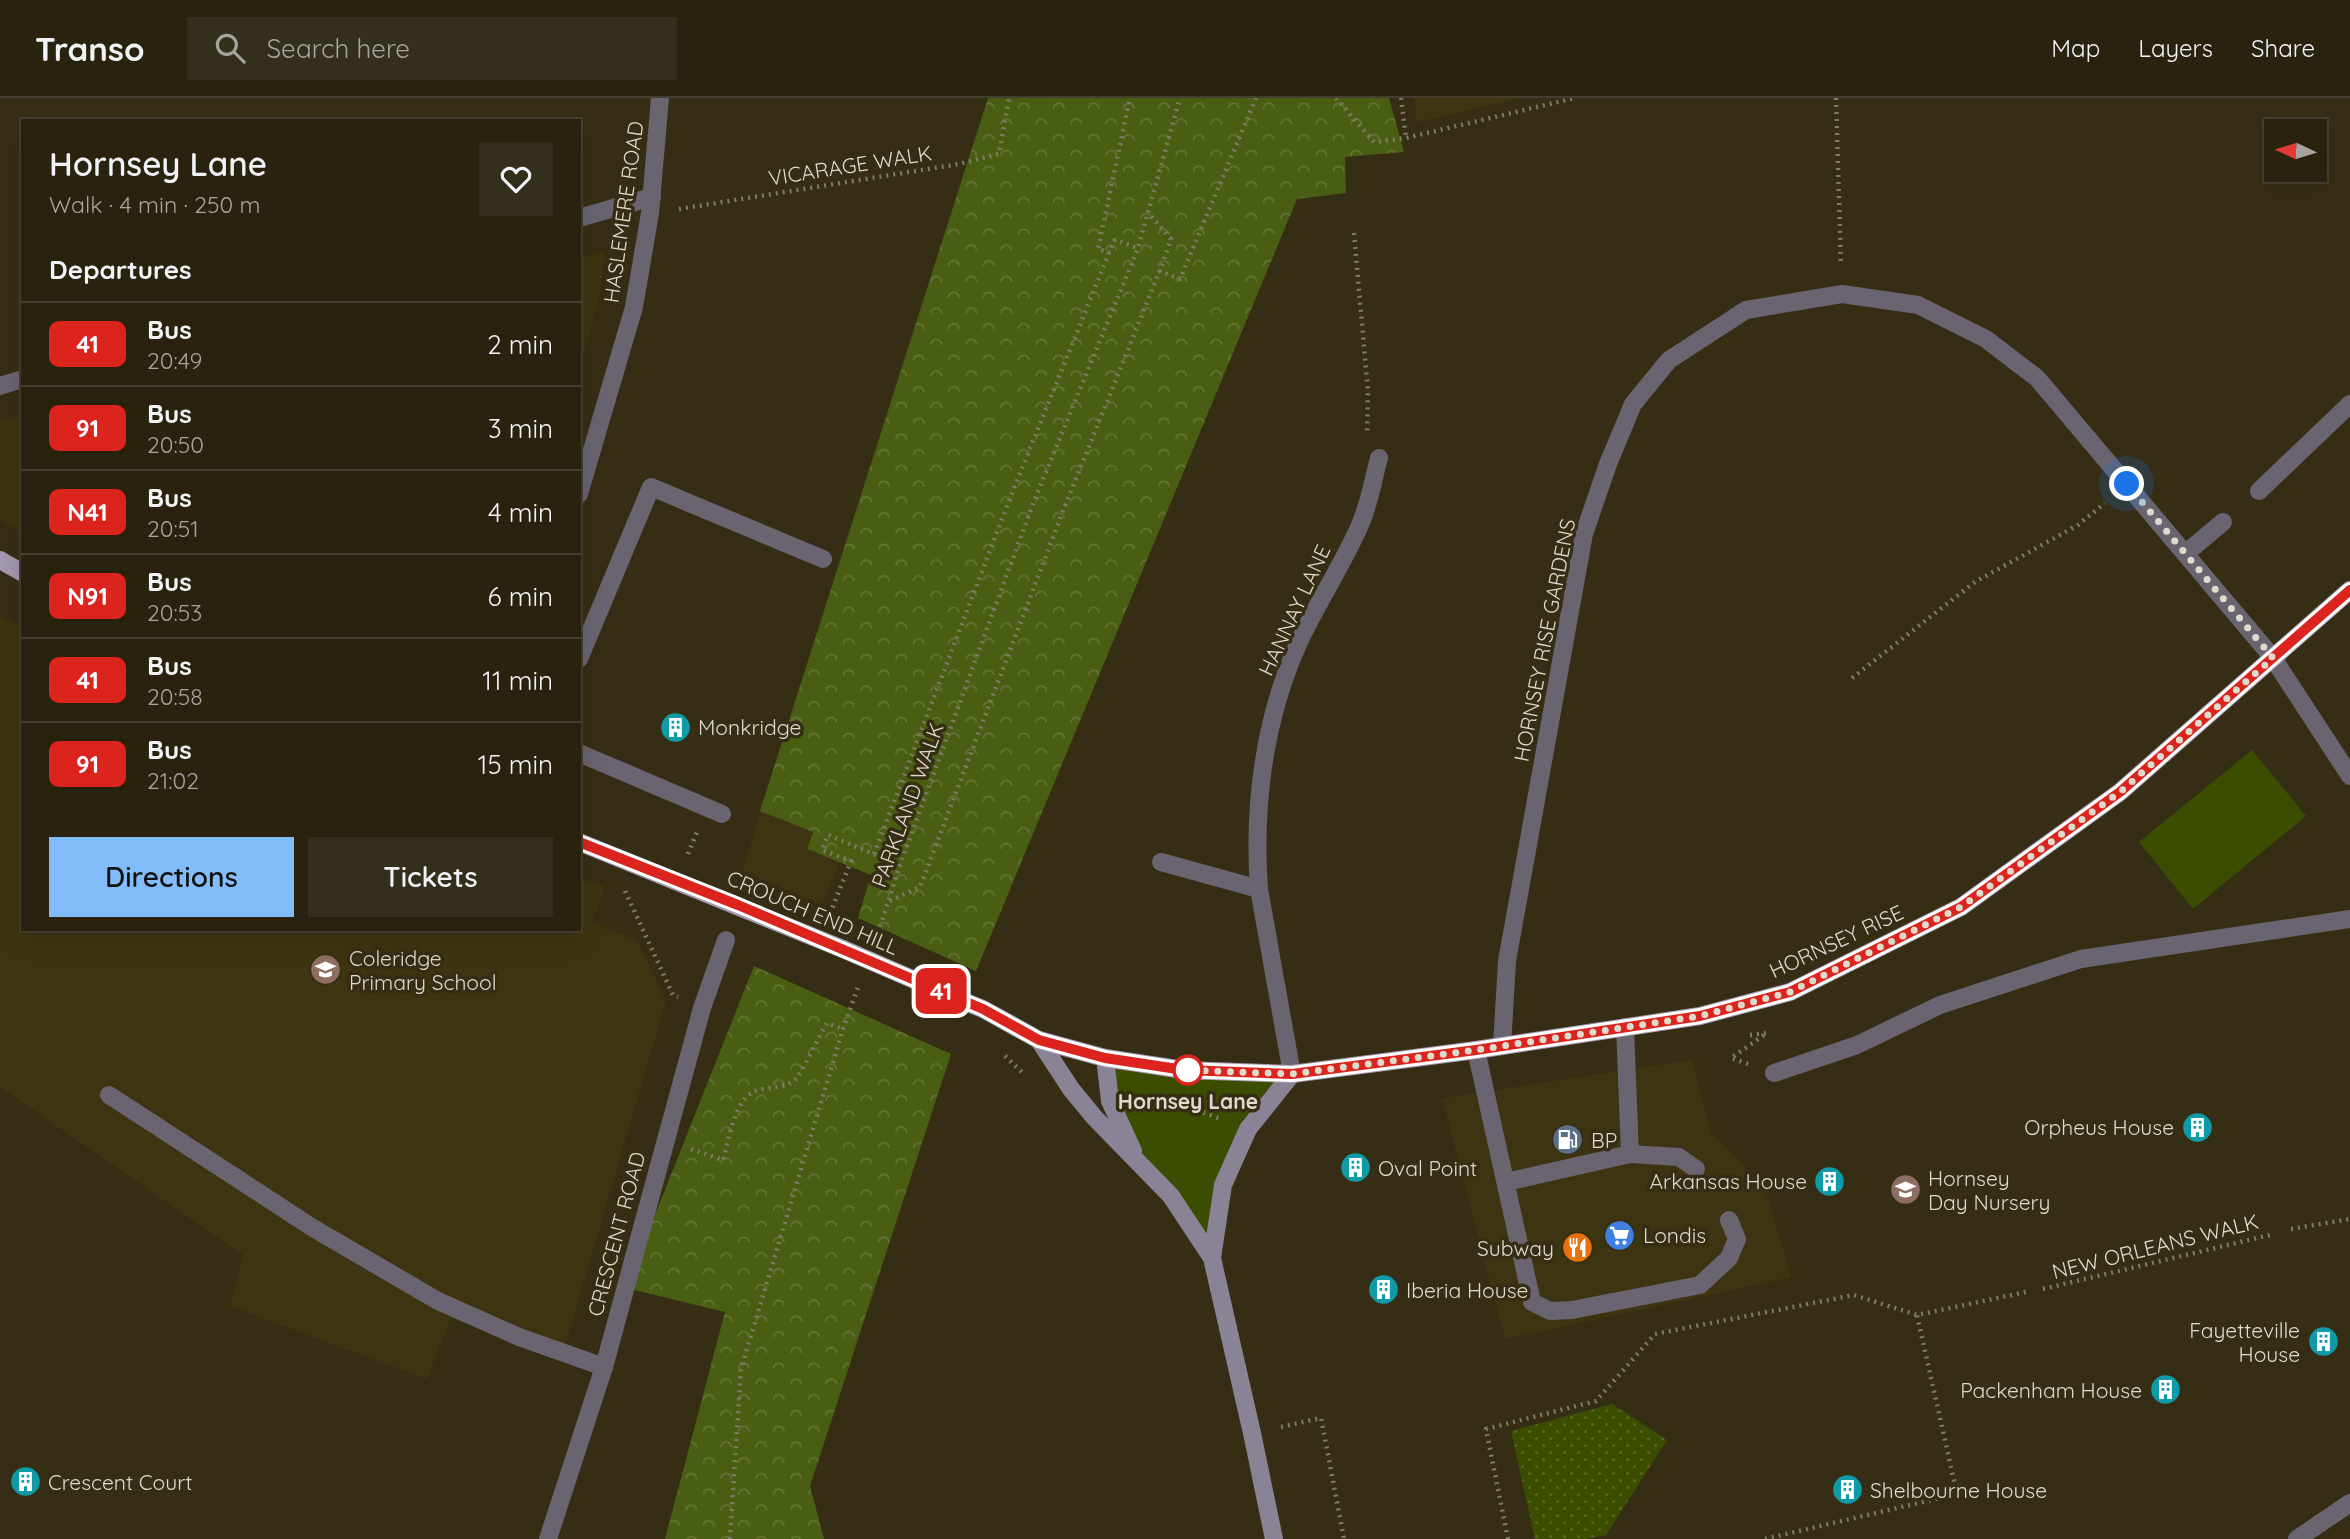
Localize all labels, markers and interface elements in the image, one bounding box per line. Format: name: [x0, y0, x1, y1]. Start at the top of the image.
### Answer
search box: [187, 17, 677, 80]
text: Transo: [35, 28, 145, 69]
icon: search: [211, 29, 249, 67]
text: Search here: [267, 32, 410, 65]
text: Map: [2051, 33, 2100, 63]
text: Layers: [2138, 33, 2213, 63]
text: Share: [2251, 33, 2315, 63]
street label: HASLEMERE ROAD: [597, 119, 649, 305]
north arrow: [2264, 119, 2328, 182]
map controls: [2264, 119, 2327, 182]
street label: VICARAGE WALK: [766, 139, 934, 191]
button: heart: [479, 142, 553, 216]
text: Hornsey Lane: [49, 143, 267, 184]
text: Walk · 4 min · 250 m: [49, 190, 260, 219]
text: Departures: [49, 253, 192, 286]
text: Bus: [147, 313, 192, 346]
text: 2 min: [487, 328, 553, 361]
text: 41: [76, 329, 99, 359]
text: 20:49: [147, 346, 202, 375]
text: Bus: [147, 397, 192, 430]
text: 3 min: [488, 412, 553, 445]
text: 91: [76, 413, 99, 443]
text: 20:50: [147, 430, 204, 459]
your location: [2109, 466, 2144, 501]
text: Bus: [147, 481, 192, 514]
text: 4 min: [488, 496, 553, 529]
text: N41: [67, 497, 108, 527]
text: 20:51: [147, 514, 199, 543]
street label: HORNSEY RISE GARDENS: [1508, 516, 1580, 764]
street label: HANNAY LANE: [1252, 540, 1336, 680]
text: Bus: [147, 565, 192, 598]
text: 6 min: [488, 580, 553, 613]
text: N91: [67, 581, 108, 611]
text: 20:53: [147, 598, 202, 627]
text: Bus: [147, 649, 192, 682]
text: 11 min: [482, 664, 553, 697]
text: 41: [76, 665, 99, 695]
text: 20:58: [147, 682, 203, 711]
building icon: Monkridge: [658, 710, 692, 744]
place label: Monkridge: [698, 714, 801, 740]
street label: PARKLAND WALK: [865, 719, 949, 891]
text: Bus: [147, 733, 192, 766]
text: 15 min: [478, 748, 553, 781]
text: 91: [76, 749, 99, 779]
text: 21:02: [147, 766, 199, 795]
button: Directions: [49, 837, 294, 917]
button: Tickets: [308, 837, 553, 917]
street label: CROUCH END HILL: [723, 864, 903, 960]
street label: HORNSEY RISE: [1765, 899, 1907, 983]
place label: Coleridge Primary School: [349, 945, 497, 995]
school or university icon: Coleridge Primary School: [309, 953, 343, 987]
line badge: 41: [909, 968, 972, 1014]
text: 41: [930, 976, 952, 1006]
marker: Hornsey Lane: [1173, 1055, 1203, 1085]
place label: Hornsey Lane: [1118, 1088, 1258, 1114]
building icon: Orpheus House: [2180, 1110, 2214, 1144]
place label: Orpheus House: [2024, 1114, 2174, 1140]
fuel station icon: BP: [1551, 1123, 1585, 1157]
place label: BP: [1591, 1127, 1617, 1153]
street label: CRESCENT ROAD: [582, 1149, 650, 1319]
building icon: Oval Point: [1338, 1151, 1372, 1185]
place label: Oval Point: [1378, 1155, 1477, 1181]
building icon: Arkansas House: [1813, 1164, 1847, 1198]
place label: Hornsey Day Nursery: [1928, 1165, 2051, 1215]
place label: Arkansas House: [1650, 1168, 1807, 1194]
school or university icon: Hornsey Day Nursery: [1888, 1173, 1922, 1207]
street label: NEW ORLEANS WALK: [2049, 1208, 2261, 1284]
supermarket icon: Londis: [1603, 1218, 1637, 1252]
place label: Londis: [1643, 1222, 1706, 1248]
restaurant icon: Subway: [1560, 1231, 1594, 1265]
place label: Subway: [1477, 1235, 1554, 1261]
building icon: Iberia House: [1366, 1273, 1400, 1307]
place label: Iberia House: [1406, 1277, 1528, 1303]
place label: Fayetteville House: [2189, 1317, 2300, 1367]
building icon: Fayetteville House: [2306, 1325, 2340, 1359]
building icon: Packenham House: [2148, 1373, 2182, 1407]
place label: Packenham House: [1960, 1377, 2142, 1403]
building icon: Crescent Court: [8, 1465, 42, 1499]
place label: Crescent Court: [48, 1469, 192, 1495]
building icon: Shelbourne House: [1830, 1473, 1864, 1507]
place label: Shelbourne House: [1870, 1477, 2047, 1503]

